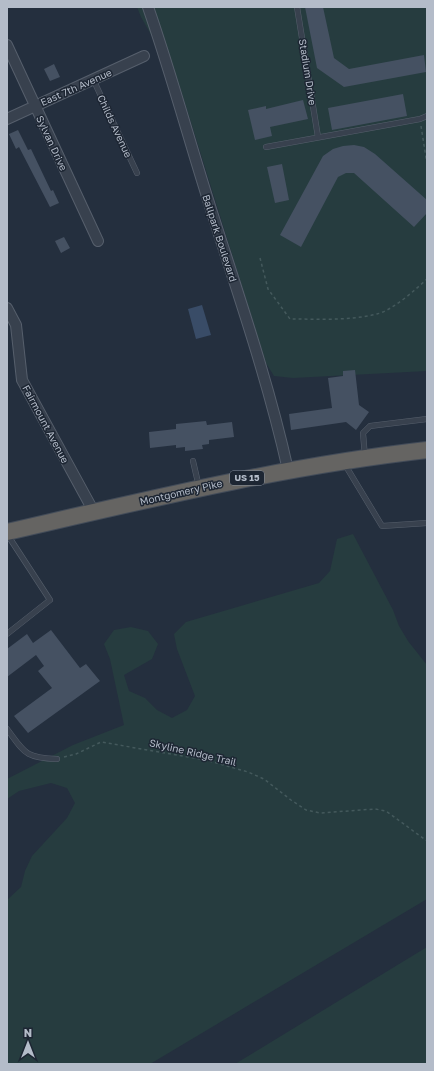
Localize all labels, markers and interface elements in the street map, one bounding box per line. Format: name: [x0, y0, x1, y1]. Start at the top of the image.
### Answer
street label: Stadium Drive: [297, 38, 319, 106]
street label: East 7th Avenue: [39, 66, 114, 108]
street label: Childs Avenue: [95, 93, 135, 160]
street label: Sylvan Drive: [34, 114, 70, 173]
street label: Ballpark Boulevard: [200, 193, 240, 283]
street label: Fairmount Avenue: [20, 383, 72, 465]
road number: US 15: [230, 471, 264, 485]
street label: Montgomery Pike: [139, 477, 224, 507]
street label: Skyline Ridge Trail: [148, 736, 238, 768]
north arrow: [8, 1023, 48, 1063]
text: N: [24, 1026, 32, 1039]

